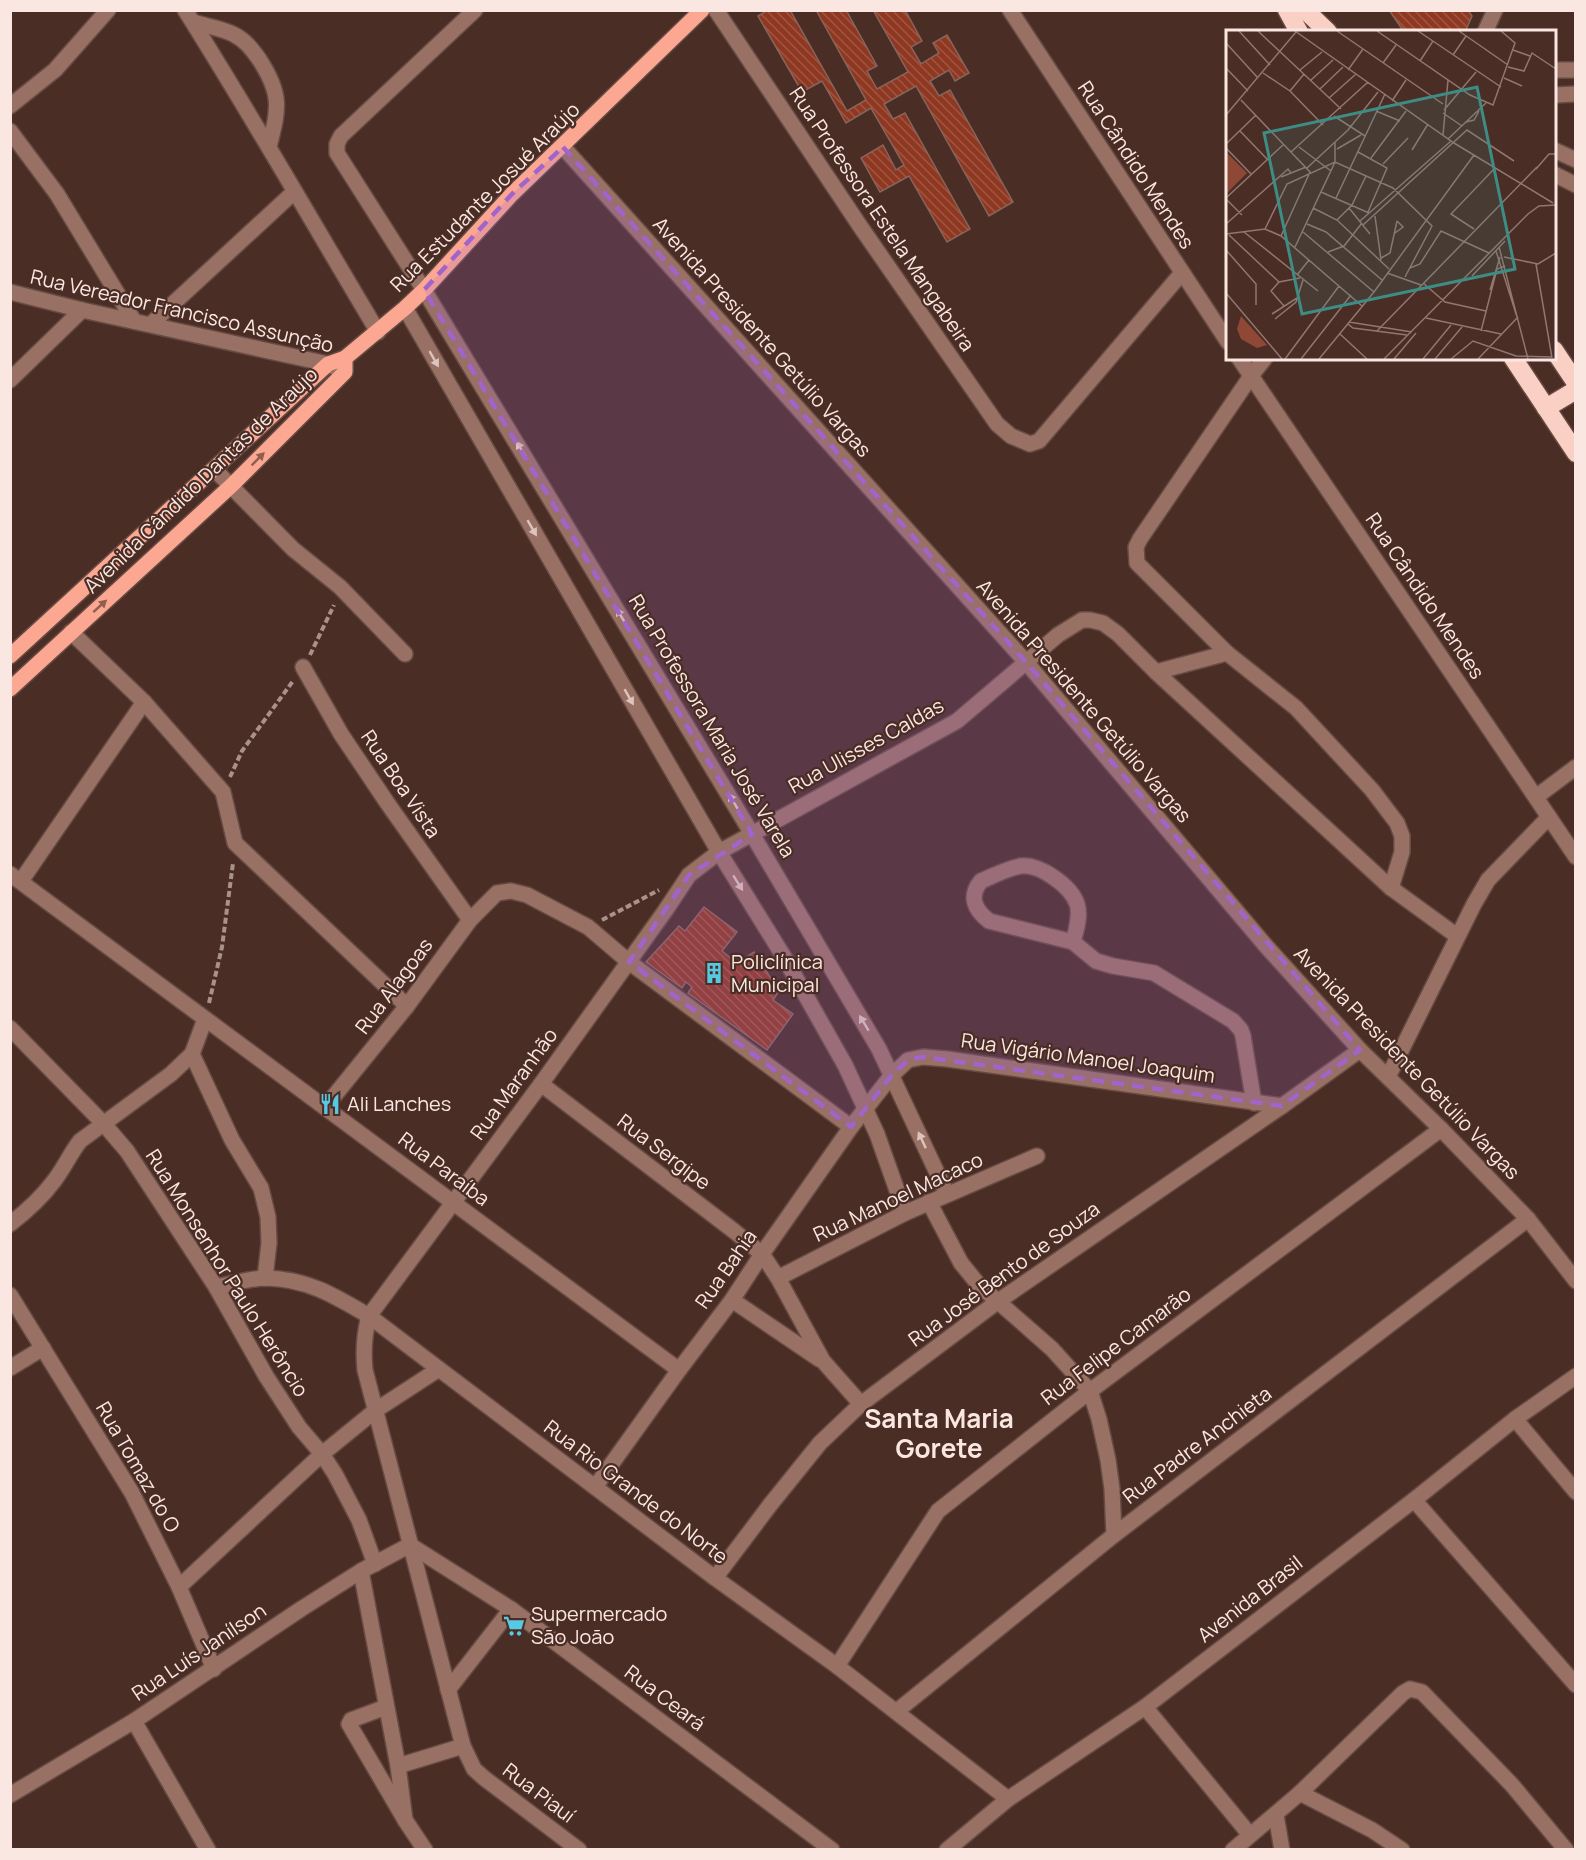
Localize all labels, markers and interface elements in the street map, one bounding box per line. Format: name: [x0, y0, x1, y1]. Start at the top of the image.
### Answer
inset map: [1226, 30, 1556, 360]
street label: Rua Cândido Mendes: [1072, 76, 1201, 254]
street label: Rua Professora Estela Mangabeira: [784, 81, 981, 356]
street label: Rua Estudante Josué Araújo: [384, 96, 585, 297]
street label: Avenida Presidente Getúlio Vargas: [647, 211, 878, 462]
street label: Rua Vereador Francisco Assunção: [28, 262, 336, 359]
one-way arrow: [429, 351, 439, 368]
street label: Avenida Cândido Dantas de Araújo: [78, 360, 323, 599]
one-way arrow: [515, 441, 526, 457]
one-way arrow: [250, 452, 265, 466]
street label: Rua Cândido Mendes: [1360, 507, 1491, 684]
one-way arrow: [526, 520, 537, 536]
street label: Avenida Presidente Getúlio Vargas: [971, 573, 1198, 828]
street label: Rua Professora Maria José Varela: [623, 589, 802, 862]
one-way arrow: [92, 599, 107, 613]
one-way arrow: [616, 608, 627, 624]
one-way arrow: [624, 689, 634, 706]
street label: Rua Ulisses Caldas: [783, 692, 948, 799]
street label: Rua Boa Vista: [355, 724, 447, 843]
one-way arrow: [727, 793, 738, 809]
one-way arrow: [733, 875, 744, 891]
street label: Rua Alagoas: [349, 932, 438, 1039]
street label: Avenida Presidente Getúlio Vargas: [1288, 940, 1526, 1185]
place label: Policlínica Municipal: [731, 948, 823, 998]
building icon: Policlínica Municipal: [702, 961, 726, 985]
one-way arrow: [858, 1015, 869, 1031]
street label: Rua Maranhão: [464, 1022, 563, 1145]
street label: Rua Vigário Manoel Joaquim: [959, 1026, 1217, 1089]
place label: Ali Lanches: [347, 1090, 451, 1117]
restaurant icon: Ali Lanches: [318, 1092, 342, 1116]
street label: Rua Sergipe: [612, 1108, 717, 1196]
street label: Rua Paraíba: [393, 1125, 496, 1212]
one-way arrow: [918, 1132, 927, 1149]
street label: Rua Monsenhor Paulo Herôncio: [140, 1144, 315, 1402]
street label: Rua Manoel Macaco: [809, 1145, 987, 1248]
street label: Rua José Bento de Souza: [903, 1195, 1105, 1352]
street label: Rua Bahia: [689, 1224, 763, 1314]
street label: Rua Felipe Camarão: [1035, 1280, 1196, 1411]
street label: Rua Padre Anchieta: [1117, 1380, 1277, 1509]
street label: Rua Tomaz do O: [90, 1397, 187, 1537]
district label: Santa Maria Gorete: [864, 1400, 1014, 1466]
street label: Rua Rio Grande do Norte: [539, 1413, 734, 1570]
street label: Avenida Brasil: [1192, 1549, 1308, 1648]
street label: Rua Luís Janílson: [126, 1597, 271, 1707]
place label: Supermercado São João: [531, 1600, 668, 1650]
supermarket icon: Supermercado São João: [502, 1614, 526, 1638]
street label: Rua Ceará: [619, 1658, 711, 1737]
street label: Rua Piauí: [498, 1757, 581, 1829]

